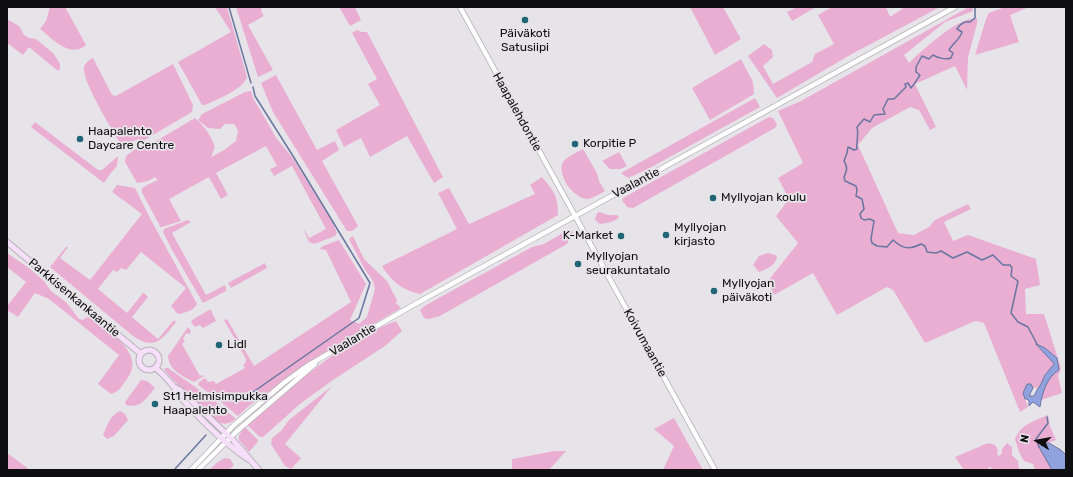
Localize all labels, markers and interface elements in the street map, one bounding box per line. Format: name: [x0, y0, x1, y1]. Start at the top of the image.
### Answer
marker: Päiväkoti Satusiipi: [520, 15, 530, 25]
place label: Päiväkoti Satusiipi: [500, 27, 550, 55]
street label: Haapalehdontie: [489, 70, 545, 154]
place label: Haapalehto Daycare Centre: [88, 125, 174, 153]
marker: Haapalehto Daycare Centre: [75, 134, 85, 144]
place label: Korpitie P: [583, 137, 636, 151]
marker: Korpitie P: [570, 139, 580, 149]
street label: Vaalantie: [610, 165, 662, 201]
place label: Myllyojan koulu: [721, 191, 806, 205]
marker: Myllyojan koulu: [708, 193, 718, 203]
place label: Myllyojan kirjasto: [674, 221, 726, 249]
place label: K-Market: [563, 229, 613, 243]
marker: Myllyojan kirjasto: [661, 230, 671, 240]
marker: K-Market: [616, 231, 626, 241]
place label: Myllyojan seurakuntatalo: [586, 250, 670, 278]
street label: Parkkisenkankaantie: [25, 256, 123, 340]
marker: Myllyojan seurakuntatalo: [573, 259, 583, 269]
place label: Myllyojan päiväkoti: [722, 277, 774, 305]
marker: Myllyojan päiväkoti: [709, 286, 719, 296]
street label: Koivumaantie: [620, 306, 670, 380]
street label: Vaalantie: [327, 321, 379, 359]
place label: Lidl: [227, 338, 247, 352]
marker: Lidl: [214, 340, 224, 350]
place label: St1 Helmisimpukka Haapalehto: [163, 390, 268, 418]
marker: St1 Helmisimpukka Haapalehto: [150, 399, 160, 409]
north arrow: [1017, 421, 1057, 461]
text: N: [1018, 433, 1032, 444]

